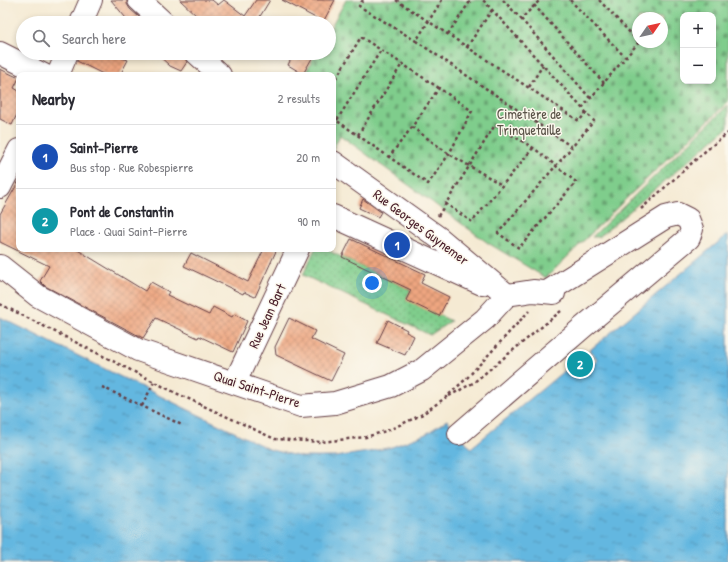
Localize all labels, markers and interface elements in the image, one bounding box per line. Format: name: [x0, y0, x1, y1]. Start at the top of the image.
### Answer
north arrow: [632, 12, 668, 48]
map controls: [680, 12, 716, 84]
button: +: [680, 12, 716, 48]
search box: [16, 16, 336, 60]
icon: search: [30, 27, 52, 49]
text: Search here: [62, 28, 126, 49]
button: −: [680, 48, 716, 84]
text: Nearby: [32, 87, 75, 110]
text: 2 results: [278, 89, 320, 107]
park label: Cimetière de Trinquetaille: [497, 104, 562, 140]
text: Saint-Pierre: [70, 137, 138, 158]
text: 1: [43, 148, 47, 166]
text: 20 m: [296, 148, 320, 166]
text: Bus stop · Rue Robespierre: [70, 158, 193, 176]
street label: Rue Georges Guynemer: [369, 184, 473, 270]
text: Pont de Constantin: [70, 201, 174, 222]
text: 2: [42, 212, 48, 230]
text: 90 m: [298, 212, 320, 230]
text: Place · Quai Saint-Pierre: [70, 222, 187, 240]
pin: 1: [384, 230, 410, 260]
your location: [362, 273, 382, 293]
street label: Rue Jean Bart: [243, 280, 290, 351]
pin: 2: [567, 349, 593, 379]
street label: Quai Saint-Pierre: [211, 366, 303, 412]

